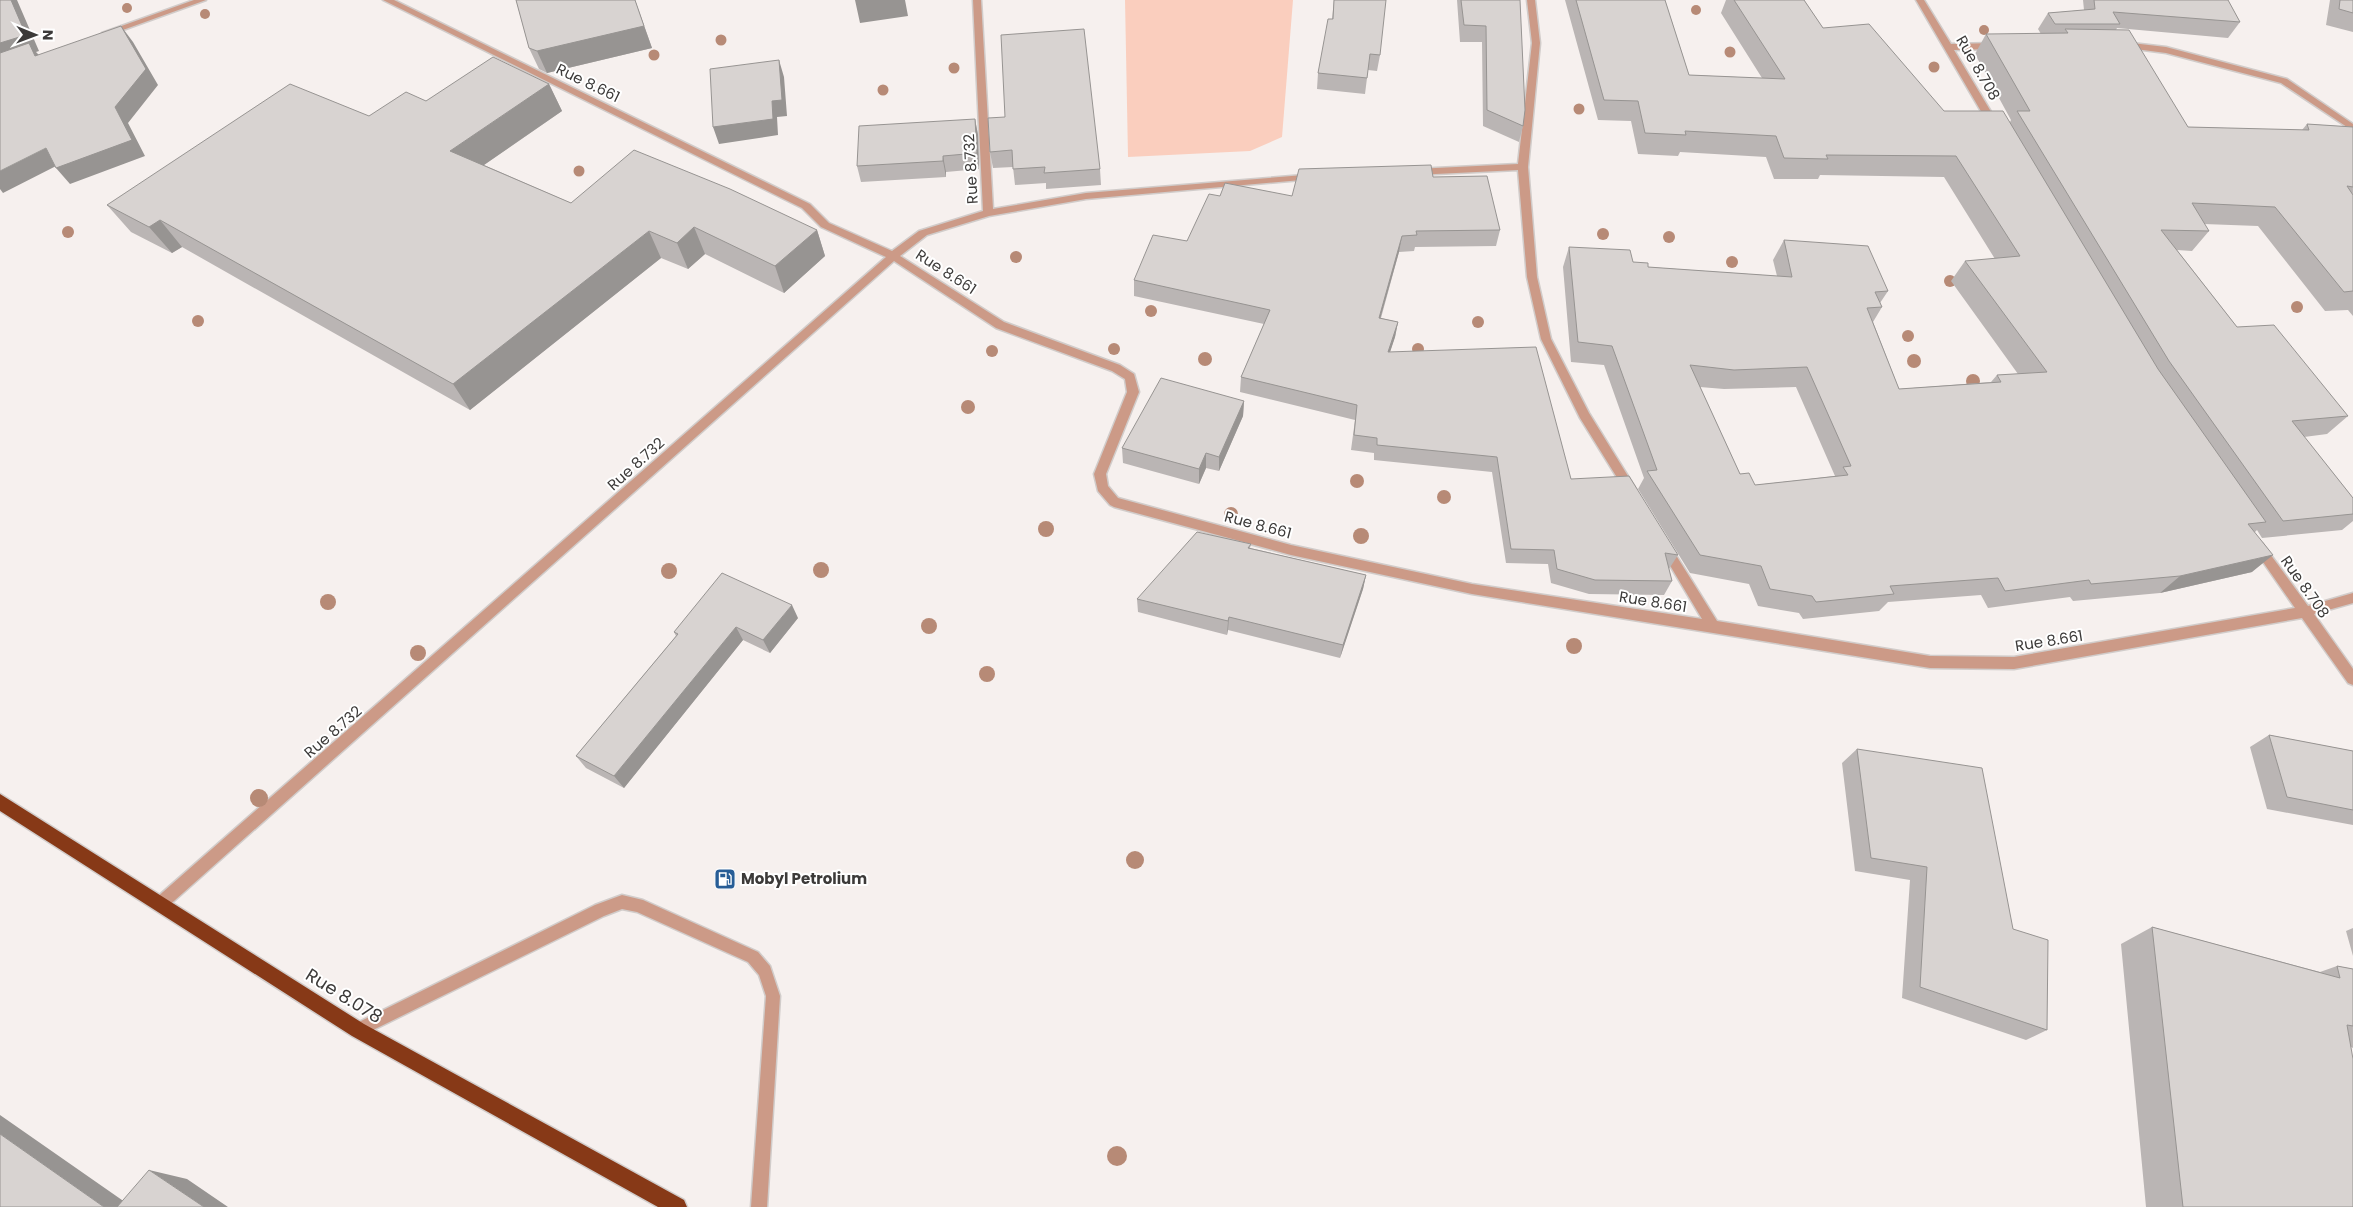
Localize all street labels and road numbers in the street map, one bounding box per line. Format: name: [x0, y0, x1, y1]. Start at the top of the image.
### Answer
street label: Rue 8.708: [1951, 31, 2005, 104]
street label: Rue 8.661: [553, 58, 624, 107]
street label: Rue 8.732: [958, 133, 983, 205]
street label: Rue 8.661: [912, 244, 981, 299]
street label: Rue 8.732: [603, 432, 669, 495]
street label: Rue 8.661: [1222, 506, 1294, 544]
street label: Rue 8.708: [2276, 551, 2335, 622]
street label: Rue 8.661: [1618, 586, 1689, 617]
street label: Rue 8.661: [2013, 625, 2084, 656]
street label: Rue 8.732: [299, 701, 366, 763]
street label: Rue 8.078: [301, 962, 387, 1029]

